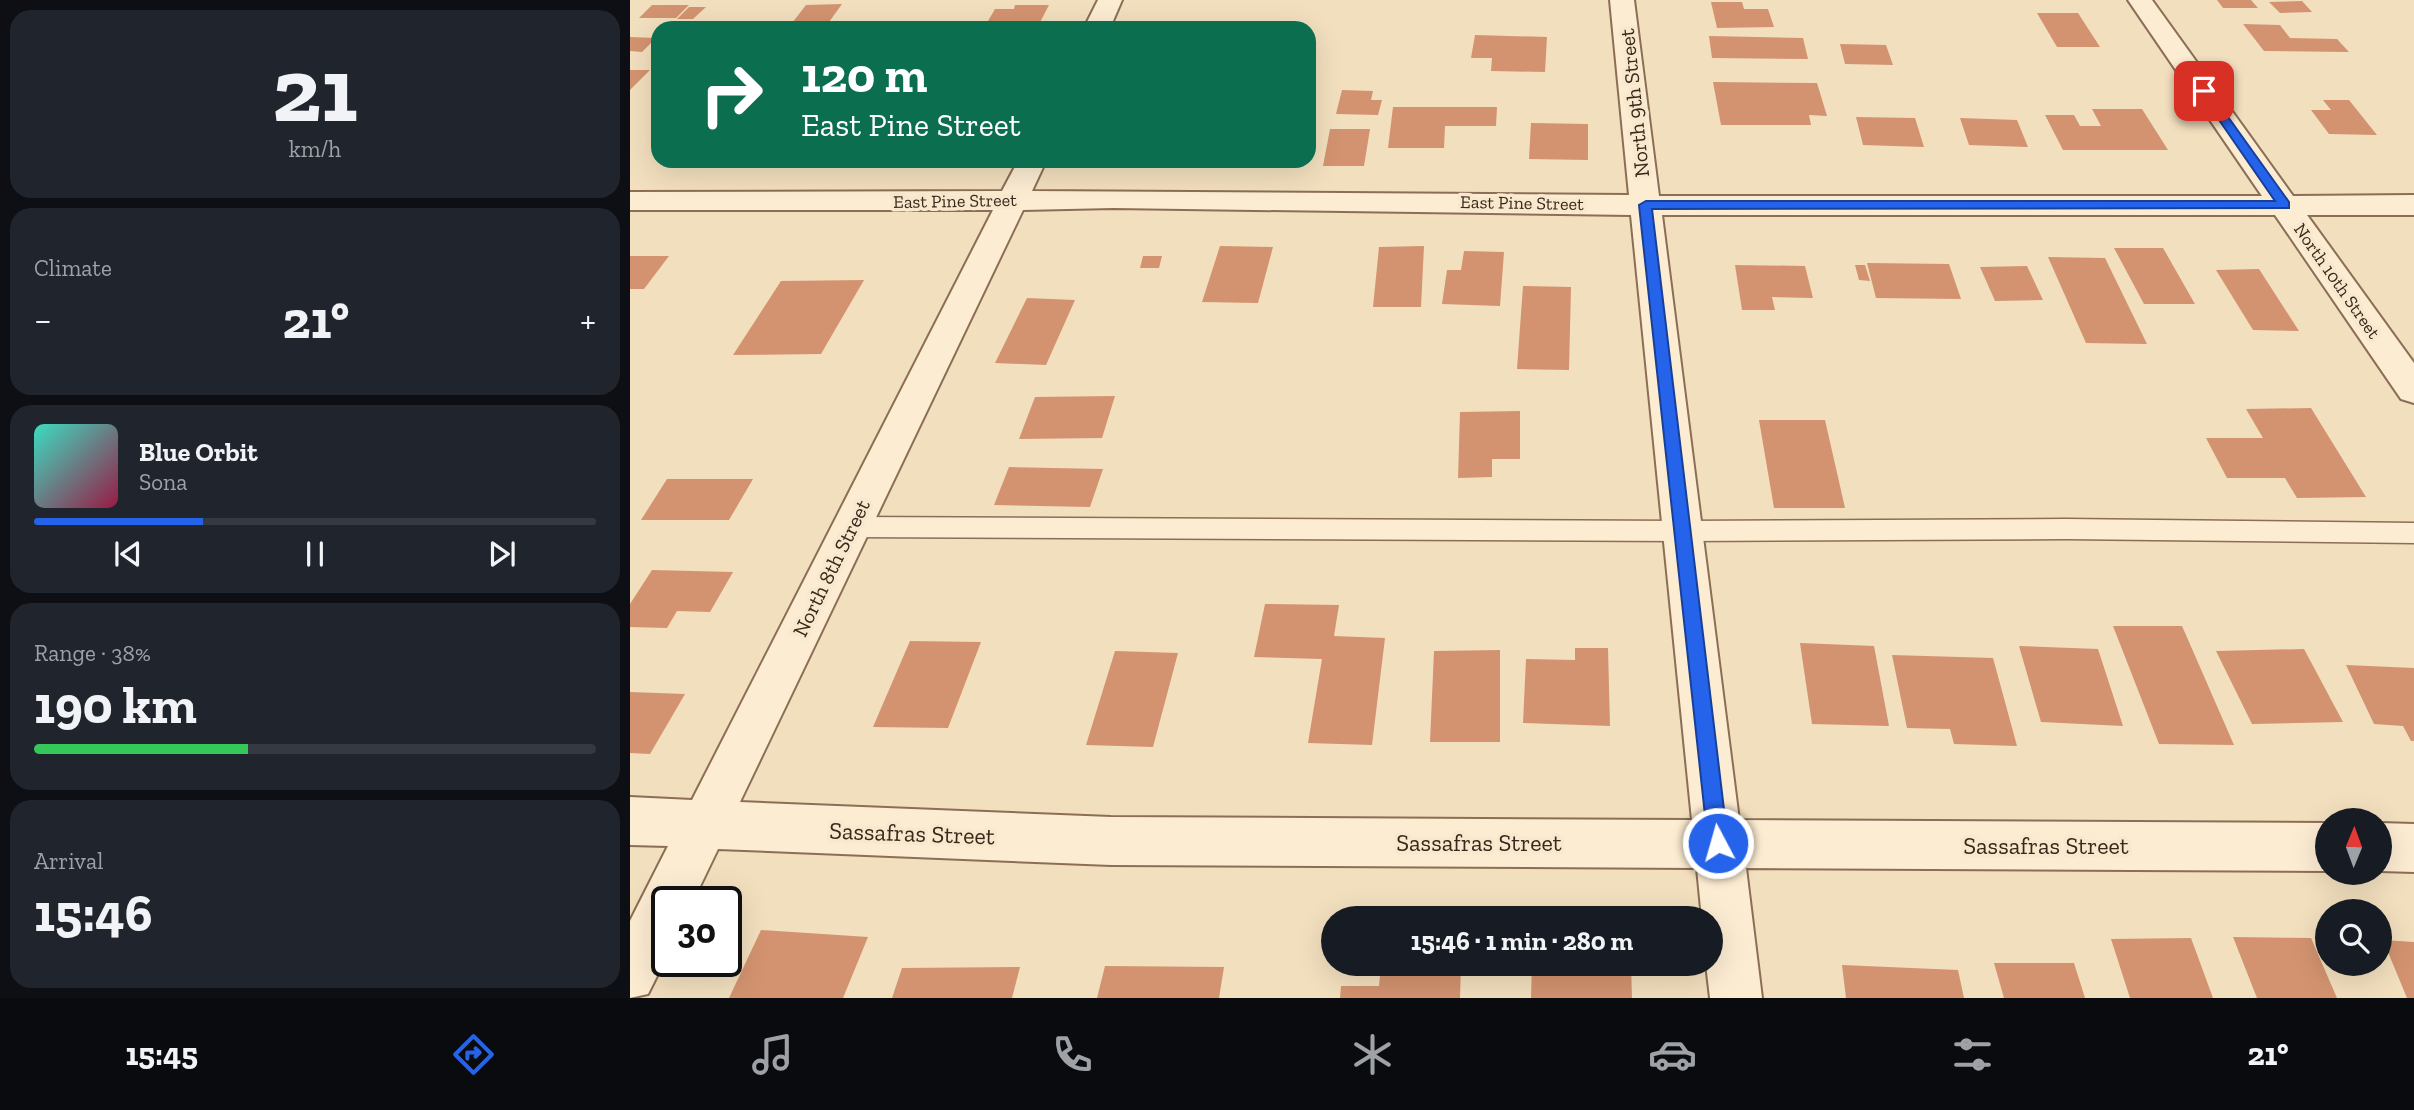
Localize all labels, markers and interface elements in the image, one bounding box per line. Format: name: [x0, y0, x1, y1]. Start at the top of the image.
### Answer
street label: North 9th Street: [1614, 27, 1654, 179]
text: 21: [272, 35, 358, 144]
text: 120 m: [801, 46, 927, 105]
icon: right: [686, 49, 777, 140]
pin: [2174, 61, 2234, 121]
icon: arrive: [2185, 72, 2223, 110]
text: East Pine Street: [801, 106, 1021, 144]
text: km/h: [289, 135, 341, 163]
street label: East Pine Street: [893, 189, 1017, 213]
street label: East Pine Street: [1460, 191, 1584, 215]
street label: North 10th Street: [2289, 219, 2385, 343]
text: Climate: [34, 254, 112, 282]
text: 21°: [282, 289, 349, 351]
text: −: [34, 297, 52, 343]
text: +: [580, 297, 596, 343]
text: Blue Orbit: [139, 436, 258, 468]
text: Sona: [139, 468, 187, 496]
street label: North 8th Street: [787, 495, 875, 641]
icon: previous: [109, 535, 147, 573]
icon: pause: [296, 535, 334, 573]
icon: next: [483, 535, 521, 573]
text: Range · 38%: [34, 639, 151, 667]
text: 190 km: [34, 674, 197, 736]
position arrow: [1681, 806, 1755, 880]
north arrow: [2315, 808, 2392, 886]
map controls: [2315, 808, 2392, 976]
street label: Sassafras Street: [829, 816, 995, 850]
street label: Sassafras Street: [1396, 828, 1562, 857]
street label: Sassafras Street: [1963, 831, 2129, 860]
text: Arrival: [34, 847, 103, 875]
text: 15:46: [34, 882, 153, 944]
speed limit sign: 30: [651, 886, 742, 977]
button: search: [2315, 899, 2392, 976]
text: 15:46 · 1 min · 280 m: [1411, 925, 1633, 957]
icon: directions: [449, 1030, 498, 1079]
icon: music: [748, 1030, 797, 1079]
icon: phone: [1048, 1030, 1097, 1079]
icon: climate: [1348, 1030, 1397, 1079]
icon: car: [1648, 1030, 1697, 1079]
icon: filters: [1948, 1030, 1997, 1079]
text: 15:45: [125, 1035, 198, 1073]
text: 21°: [2247, 1035, 2289, 1073]

